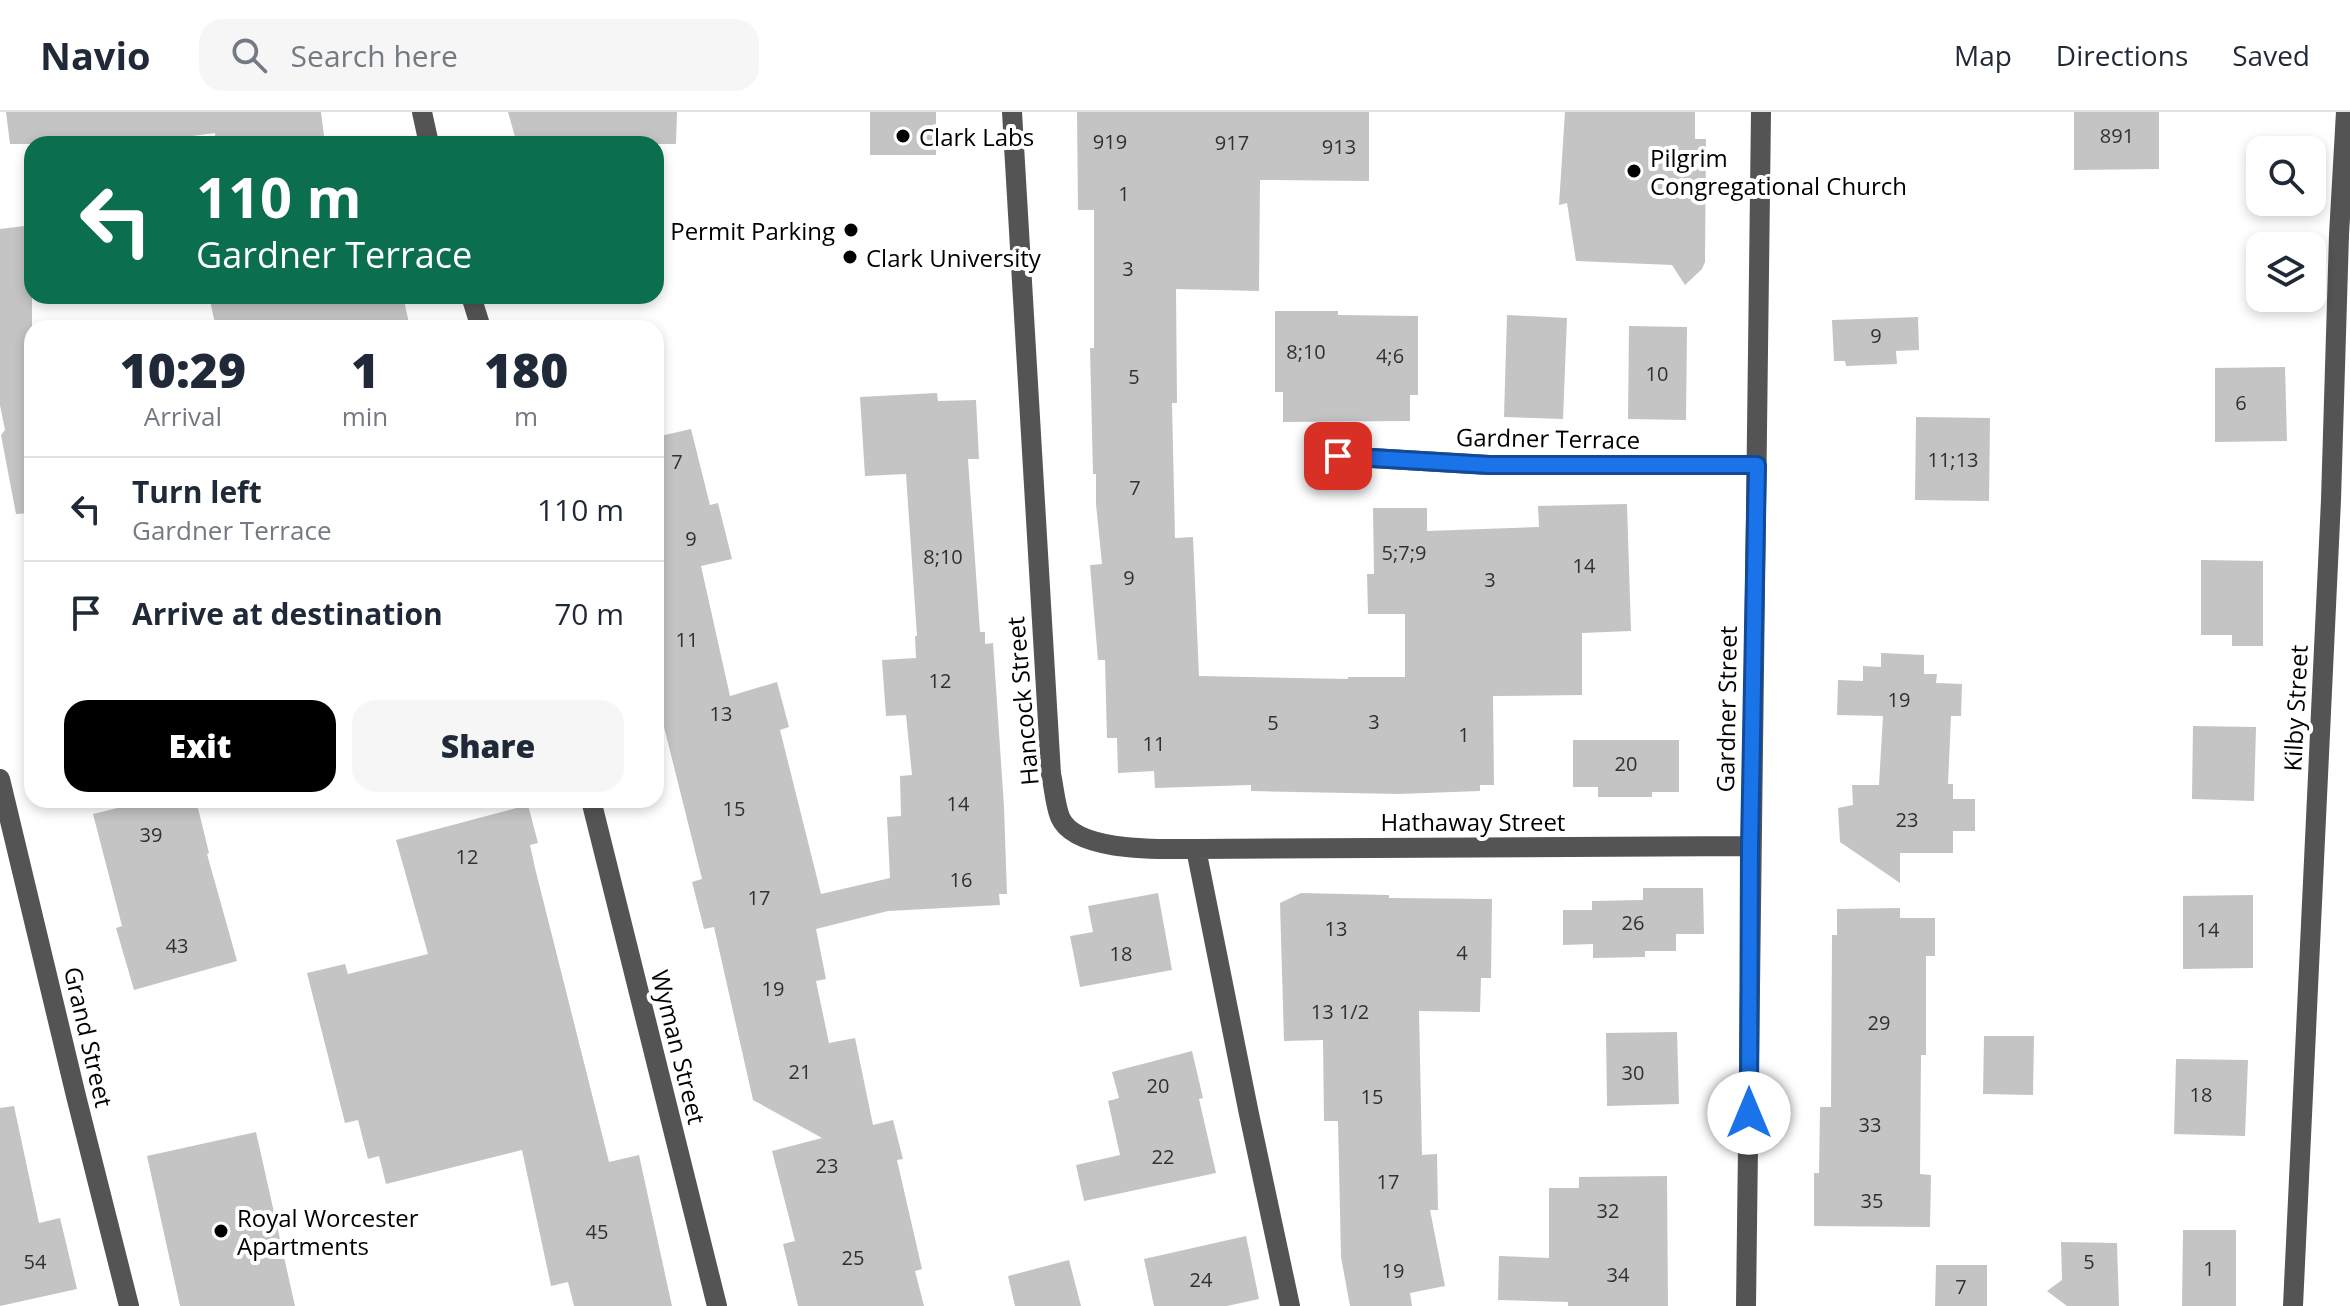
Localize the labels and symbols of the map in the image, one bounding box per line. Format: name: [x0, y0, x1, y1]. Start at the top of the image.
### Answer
place label: Clark Labs: [919, 120, 1034, 153]
house number: 891: [2100, 122, 2134, 149]
marker: Clark Labs: [894, 127, 912, 145]
house number: 919: [1093, 128, 1127, 155]
house number: 917: [1215, 129, 1249, 156]
house number: 913: [1322, 133, 1356, 160]
place label: Pilgrim Congregational Church: [1650, 141, 1907, 202]
marker: Pilgrim Congregational Church: [1625, 162, 1643, 180]
house number: 1: [1118, 180, 1130, 207]
place label: Permit Parking: [670, 214, 835, 247]
marker: Permit Parking: [842, 221, 860, 239]
place label: Clark University: [866, 241, 1042, 274]
marker: Clark University: [841, 248, 859, 266]
house number: 3: [1122, 255, 1134, 282]
house number: 9: [1870, 322, 1882, 349]
house number: 8;10: [1286, 338, 1326, 365]
house number: 4;6: [1376, 342, 1404, 369]
house number: 10: [1646, 360, 1668, 387]
house number: 5: [1128, 363, 1140, 390]
house number: 6: [2235, 389, 2247, 416]
street label: Gardner Terrace: [1456, 420, 1640, 456]
pin: [1304, 422, 1372, 490]
house number: 11;13: [1928, 446, 1979, 473]
house number: 7: [671, 448, 683, 475]
house number: 7: [1129, 474, 1141, 501]
house number: 9: [685, 525, 697, 552]
house number: 5;7;9: [1382, 539, 1426, 566]
house number: 8;10: [923, 543, 963, 570]
house number: 14: [1573, 552, 1596, 579]
house number: 9: [1123, 564, 1135, 591]
house number: 3: [1484, 566, 1496, 593]
street label: Hancock Street: [998, 615, 1046, 787]
street label: Gardner Street: [1708, 625, 1744, 793]
house number: 11: [676, 626, 698, 653]
street label: Kilby Street: [2275, 644, 2315, 772]
house number: 12: [929, 667, 951, 694]
house number: 19: [1888, 686, 1910, 713]
house number: 13: [710, 700, 732, 727]
house number: 3: [1368, 708, 1380, 735]
house number: 5: [1267, 709, 1279, 736]
house number: 1: [1458, 721, 1470, 748]
house number: 11: [1143, 730, 1165, 757]
house number: 20: [1615, 750, 1637, 777]
house number: 14: [947, 790, 970, 817]
house number: 15: [723, 795, 745, 822]
street label: Hathaway Street: [1381, 805, 1565, 838]
house number: 23: [1896, 806, 1918, 833]
house number: 39: [140, 821, 162, 848]
house number: 12: [456, 843, 478, 870]
house number: 16: [950, 866, 972, 893]
house number: 17: [748, 884, 770, 911]
house number: 26: [1622, 909, 1644, 936]
house number: 13: [1325, 915, 1347, 942]
house number: 14: [2197, 916, 2220, 943]
house number: 43: [166, 932, 188, 959]
house number: 4: [1456, 939, 1468, 966]
house number: 18: [1110, 940, 1132, 967]
street label: Grand Street: [57, 963, 121, 1111]
street label: Wyman Street: [644, 966, 714, 1128]
house number: 19: [762, 975, 784, 1002]
house number: 13 1/2: [1311, 998, 1369, 1025]
house number: 29: [1868, 1009, 1890, 1036]
house number: 21: [789, 1058, 811, 1085]
house number: 30: [1622, 1059, 1644, 1086]
position arrow: [1707, 1071, 1791, 1155]
house number: 20: [1147, 1072, 1169, 1099]
house number: 18: [2190, 1081, 2212, 1108]
house number: 15: [1361, 1083, 1383, 1110]
house number: 33: [1859, 1111, 1881, 1138]
house number: 22: [1152, 1143, 1174, 1170]
house number: 23: [816, 1152, 838, 1179]
house number: 17: [1377, 1168, 1399, 1195]
house number: 35: [1861, 1187, 1883, 1214]
house number: 32: [1597, 1197, 1619, 1224]
place label: Royal Worcester Apartments: [237, 1201, 419, 1262]
house number: 45: [586, 1218, 608, 1245]
marker: Royal Worcester Apartments: [212, 1222, 230, 1240]
house number: 25: [842, 1244, 864, 1271]
house number: 54: [24, 1248, 47, 1275]
house number: 5: [2083, 1248, 2095, 1275]
house number: 1: [2203, 1255, 2215, 1282]
house number: 19: [1382, 1257, 1404, 1284]
house number: 34: [1607, 1261, 1630, 1288]
house number: 24: [1190, 1266, 1213, 1293]
house number: 7: [1955, 1273, 1967, 1300]

